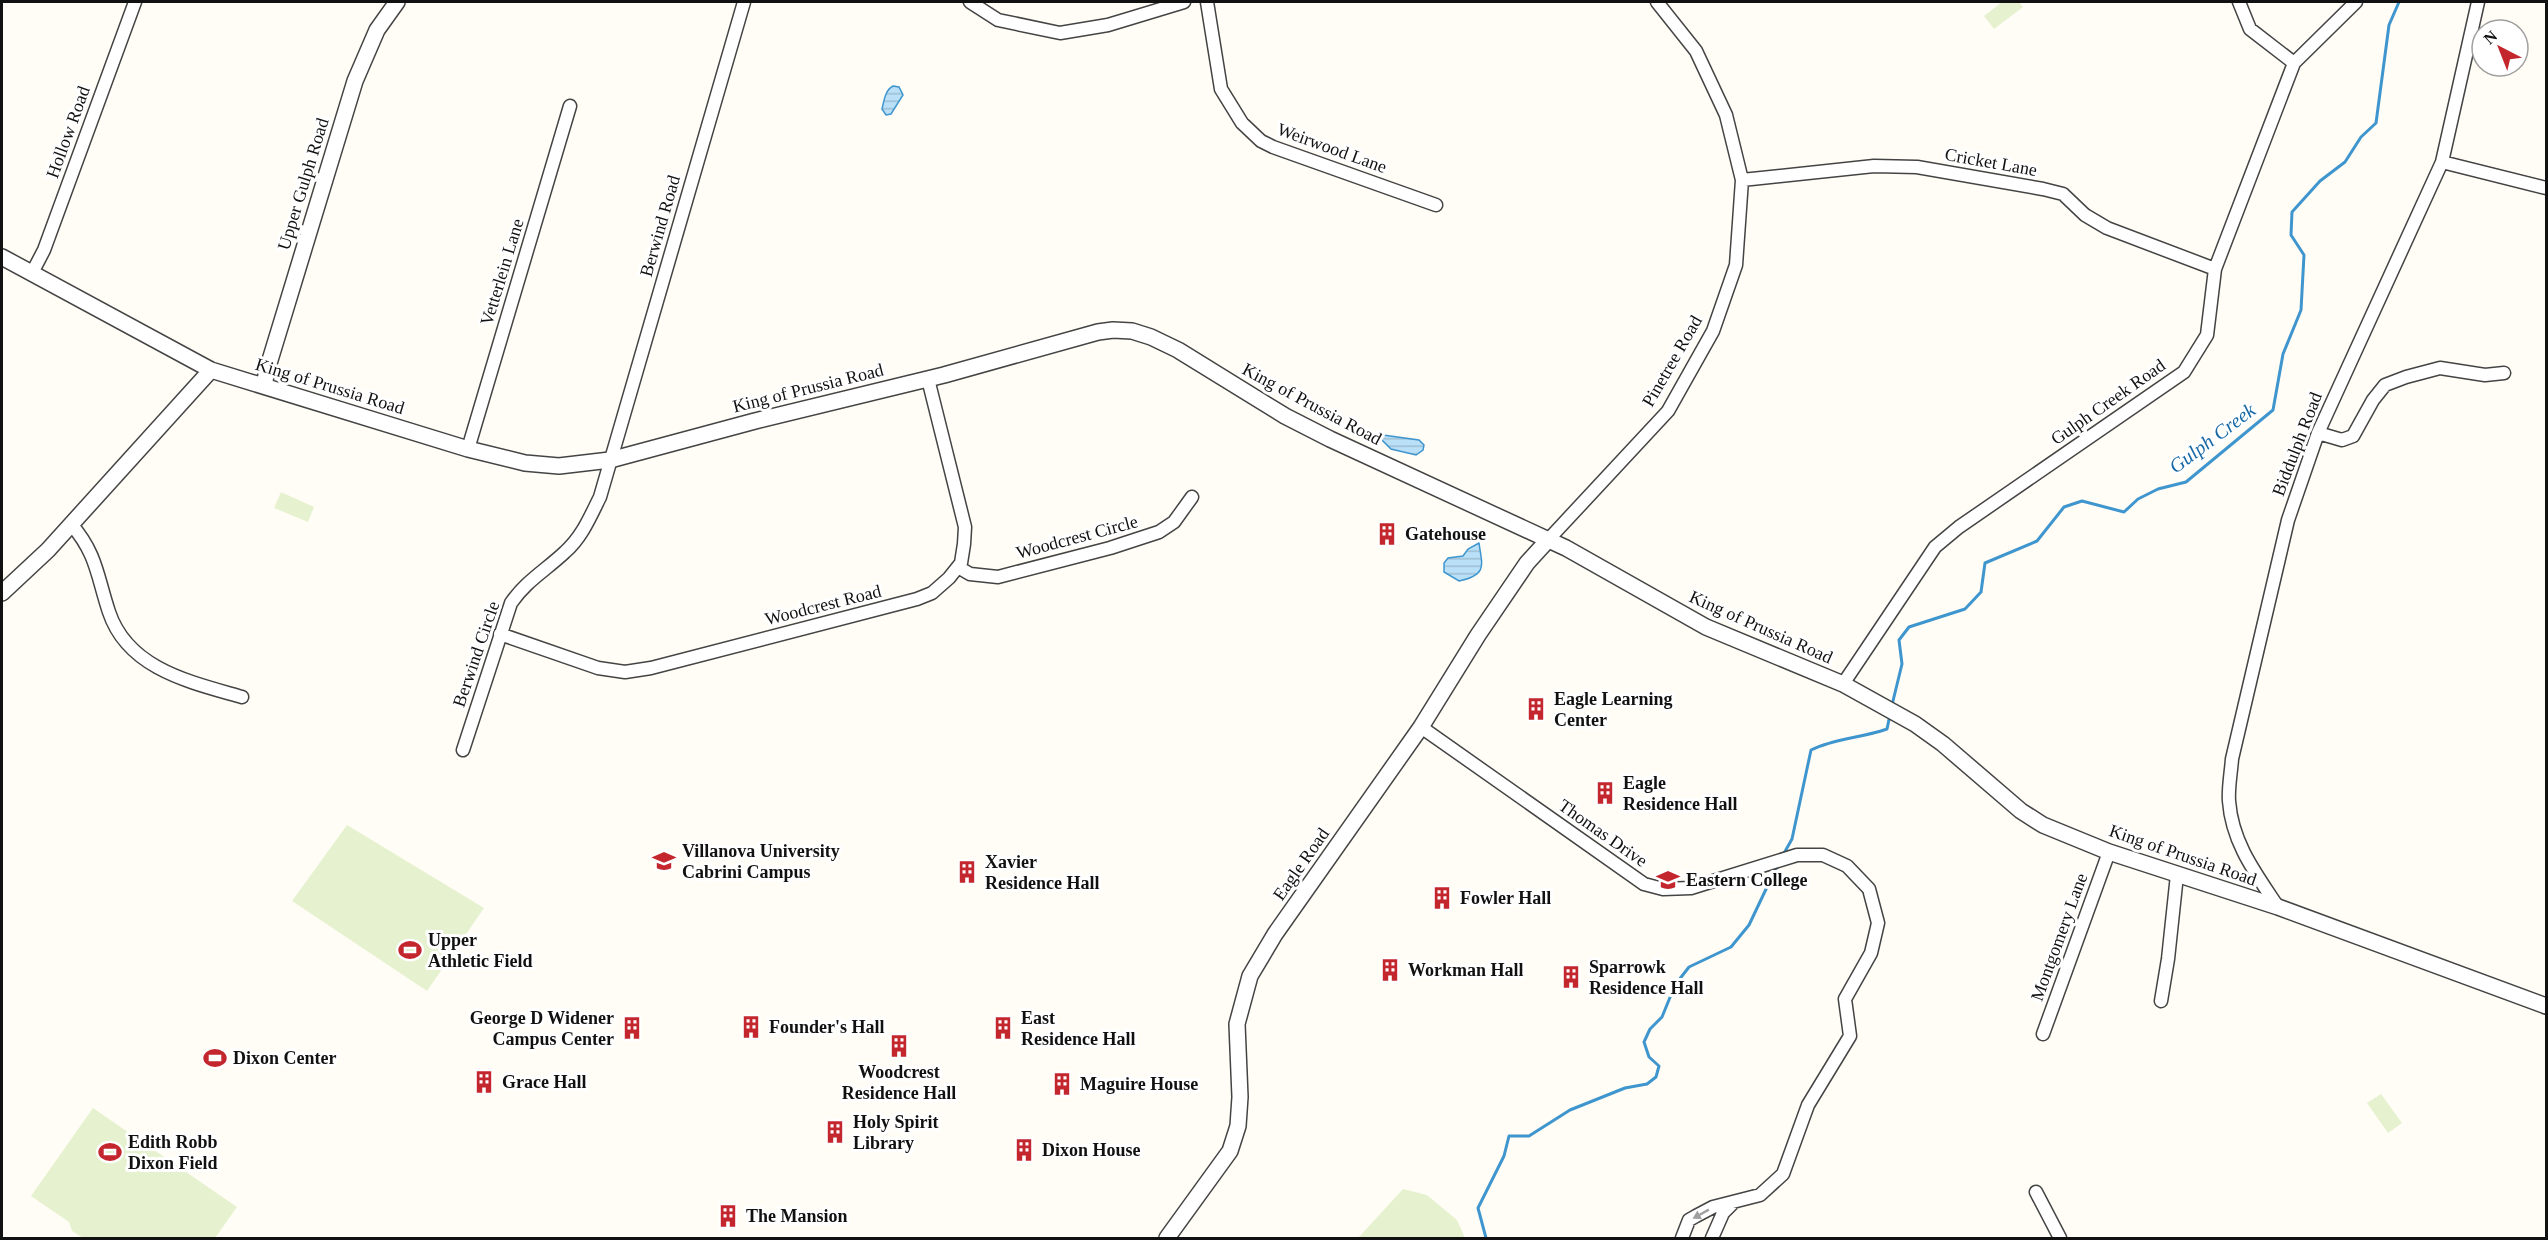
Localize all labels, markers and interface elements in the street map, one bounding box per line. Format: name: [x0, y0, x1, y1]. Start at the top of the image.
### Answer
north arrow: [2470, 18, 2530, 78]
text: N: [2480, 27, 2501, 47]
street label: Hollow Road: [42, 83, 94, 181]
street label: Upper Gulph Road: [273, 116, 333, 252]
street label: Weirwood Lane: [1275, 119, 1389, 177]
street label: Cricket Lane: [1943, 144, 2039, 180]
street label: Berwind Road: [636, 173, 684, 279]
street label: Vetterlein Lane: [476, 216, 528, 328]
street label: Pinetree Road: [1638, 312, 1706, 410]
street label: King of Prussia Road: [253, 354, 407, 418]
street label: Gulph Creek Road: [2047, 355, 2169, 449]
street label: King of Prussia Road: [1239, 359, 1385, 449]
street label: King of Prussia Road: [731, 360, 885, 416]
street label: Biddulph Road: [2268, 389, 2326, 499]
water label: Gulph Creek: [2165, 398, 2261, 478]
street label: Woodcrest Circle: [1014, 511, 1140, 563]
building icon: Gatehouse: [1374, 521, 1400, 547]
place label: Gatehouse: [1405, 524, 1486, 544]
street label: Woodcrest Road: [763, 581, 883, 629]
street label: King of Prussia Road: [1686, 586, 1836, 668]
street label: Berwind Circle: [449, 599, 503, 709]
place label: Eagle Learning Center: [1554, 689, 1673, 730]
building icon: Eagle Learning Center: [1523, 696, 1549, 722]
place label: Eagle Residence Hall: [1623, 773, 1738, 814]
building icon: Eagle Residence Hall: [1592, 780, 1618, 806]
street label: Thomas Drive: [1555, 795, 1651, 871]
street label: King of Prussia Road: [2107, 820, 2259, 890]
street label: Eagle Road: [1269, 824, 1333, 904]
place label: Villanova University Cabrini Campus: [682, 841, 840, 882]
school or university icon: Villanova University Cabrini Campus: [651, 848, 677, 874]
place label: Xavier Residence Hall: [985, 852, 1100, 893]
building icon: Xavier Residence Hall: [954, 859, 980, 885]
school or university icon: Eastern College: [1655, 867, 1681, 893]
place label: Eastern College: [1686, 870, 1807, 890]
street label: Montgomery Lane: [2027, 870, 2091, 1004]
building icon: Fowler Hall: [1429, 885, 1455, 911]
place label: Fowler Hall: [1460, 888, 1551, 908]
place label: Upper Athletic Field: [428, 930, 532, 971]
sports icon: Upper Athletic Field: [397, 937, 423, 963]
building icon: Workman Hall: [1377, 957, 1403, 983]
place label: Sparrowk Residence Hall: [1589, 957, 1704, 998]
place label: Workman Hall: [1408, 960, 1524, 980]
building icon: Sparrowk Residence Hall: [1558, 964, 1584, 990]
place label: George D Widener Campus Center: [470, 1008, 614, 1049]
place label: East Residence Hall: [1021, 1008, 1136, 1049]
building icon: Founder's Hall: [738, 1014, 764, 1040]
building icon: George D Widener Campus Center: [619, 1015, 645, 1041]
building icon: East Residence Hall: [990, 1015, 1016, 1041]
place label: Founder's Hall: [769, 1017, 885, 1037]
building icon: Woodcrest Residence Hall: [886, 1033, 912, 1059]
sports icon: Dixon Center: [202, 1045, 228, 1071]
place label: Dixon Center: [233, 1048, 336, 1068]
place label: Woodcrest Residence Hall: [842, 1062, 956, 1103]
building icon: Grace Hall: [471, 1069, 497, 1095]
building icon: Maguire House: [1049, 1071, 1075, 1097]
place label: Grace Hall: [502, 1072, 586, 1092]
place label: Maguire House: [1080, 1074, 1198, 1094]
place label: Holy Spirit Library: [853, 1112, 939, 1153]
building icon: Holy Spirit Library: [822, 1119, 848, 1145]
place label: Edith Robb Dixon Field: [128, 1132, 218, 1173]
building icon: Dixon House: [1011, 1137, 1037, 1163]
sports icon: Edith Robb Dixon Field: [97, 1139, 123, 1165]
place label: Dixon House: [1042, 1140, 1141, 1160]
building icon: The Mansion: [715, 1203, 741, 1229]
place label: The Mansion: [746, 1206, 848, 1226]
one-way arrow: [1692, 1209, 1709, 1219]

